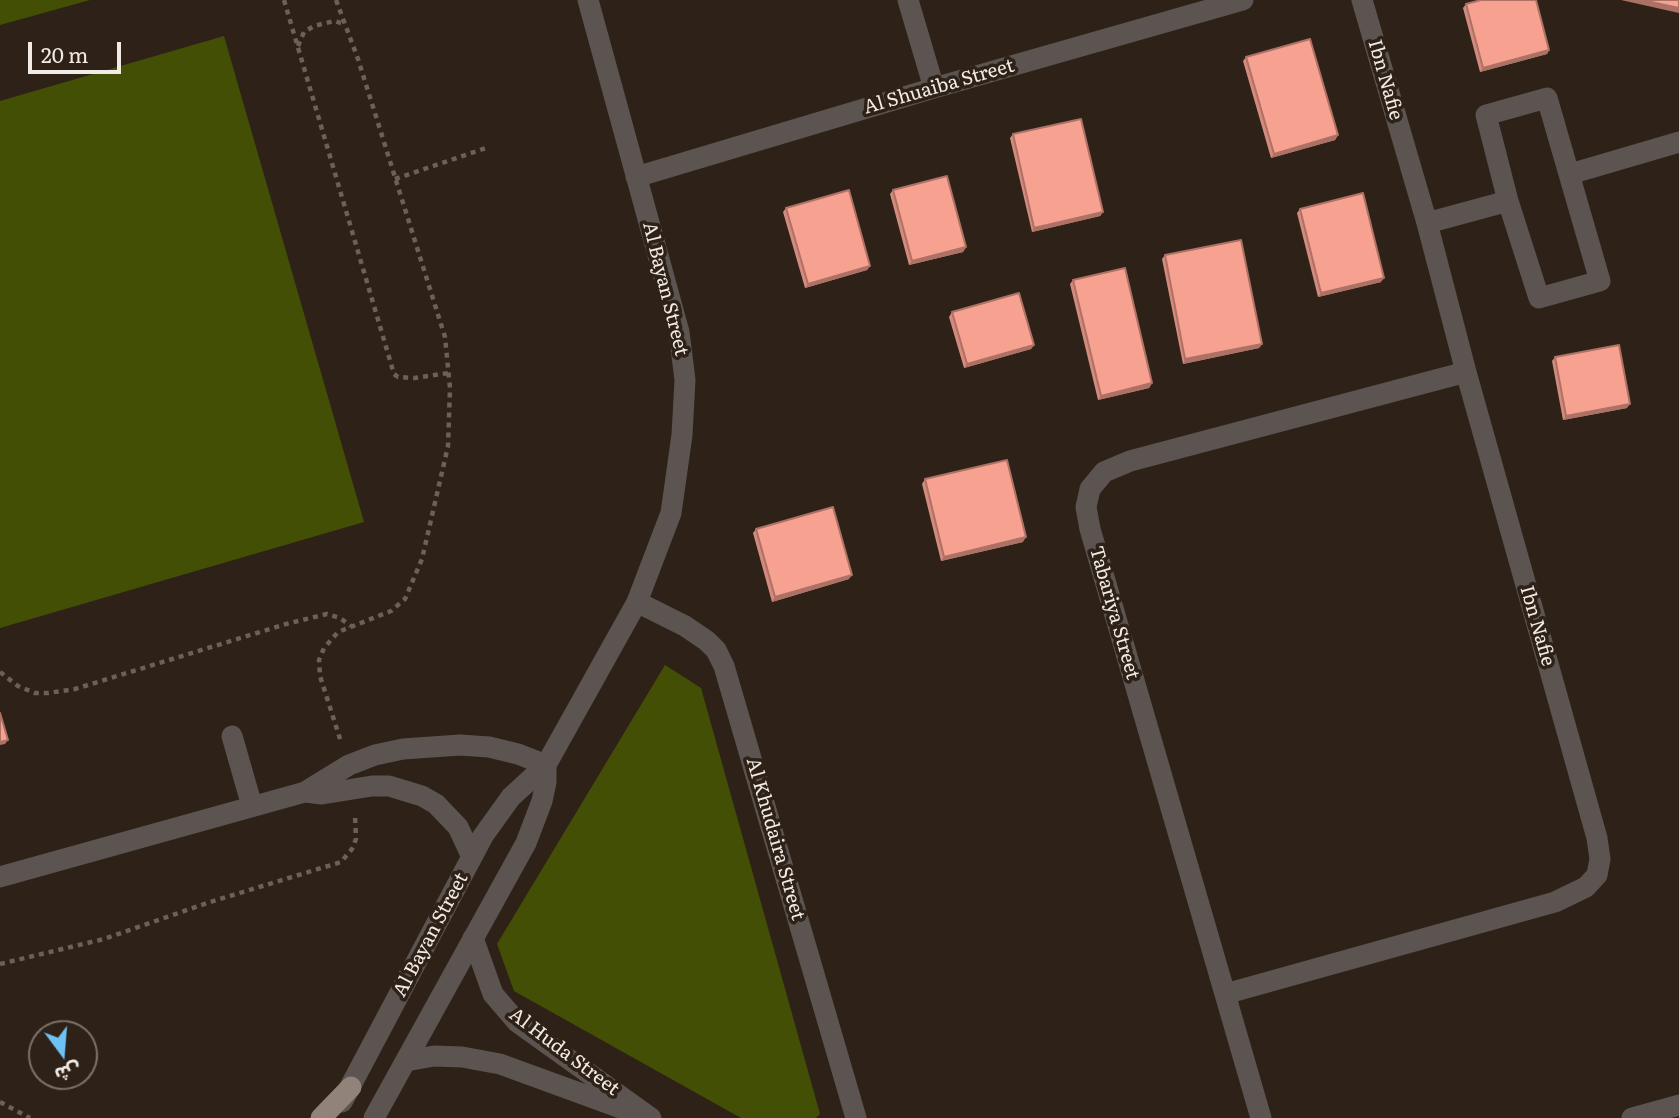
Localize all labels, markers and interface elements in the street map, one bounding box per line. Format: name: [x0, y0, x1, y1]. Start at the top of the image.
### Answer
scale bar: [32, 28, 124, 72]
street label: Ibn Nafie: [1363, 37, 1407, 123]
text: 20 m: [41, 38, 88, 69]
street label: Al Shuaiba Street: [861, 55, 1017, 119]
street label: Al Bayan Street: [637, 220, 693, 358]
street label: Tabariya Street: [1084, 544, 1144, 682]
street label: Ibn Nafie: [1515, 583, 1559, 669]
street label: Al Khudaira Street: [741, 755, 809, 923]
street label: Al Bayan Street: [389, 869, 473, 1001]
street label: Al Huda Street: [505, 1003, 623, 1101]
north arrow: [28, 1020, 98, 1090]
text: ش: [52, 1056, 85, 1090]

